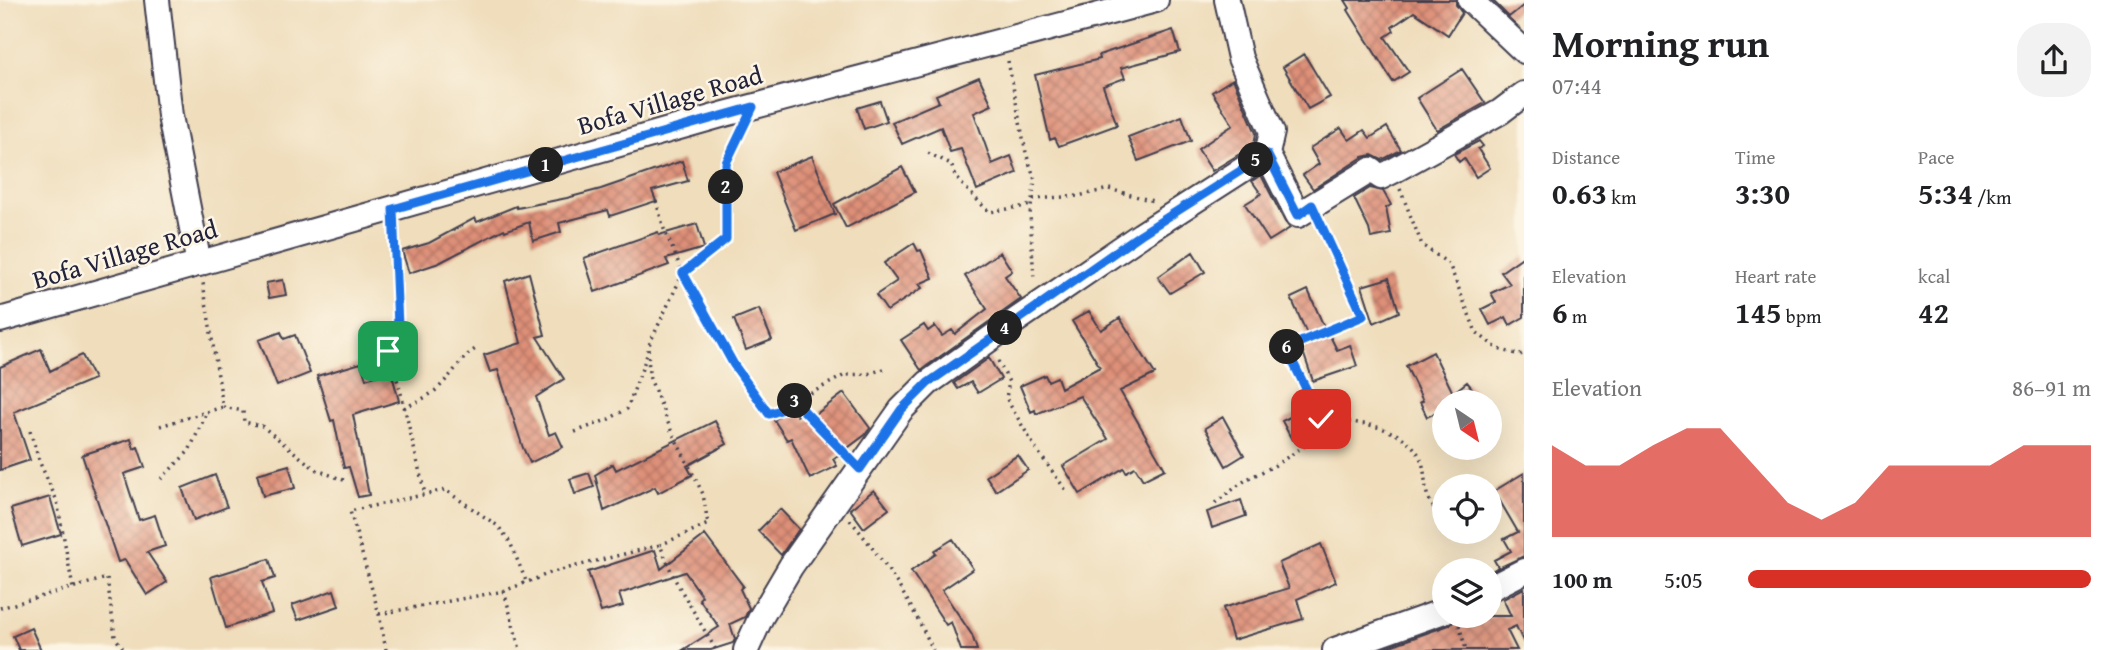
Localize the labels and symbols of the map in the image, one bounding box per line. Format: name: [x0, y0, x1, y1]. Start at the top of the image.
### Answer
street label: Bofa Village Road: [573, 54, 767, 145]
pin: 5: [1238, 142, 1274, 178]
pin: 1: [528, 148, 564, 182]
pin: 2: [708, 170, 744, 204]
street label: Bofa Village Road: [28, 208, 222, 299]
pin: 4: [988, 310, 1023, 346]
pin: [358, 321, 418, 381]
pin: 6: [1270, 330, 1304, 364]
pin: 3: [778, 384, 812, 418]
pin: [1291, 389, 1351, 449]
north arrow: [1432, 390, 1502, 460]

